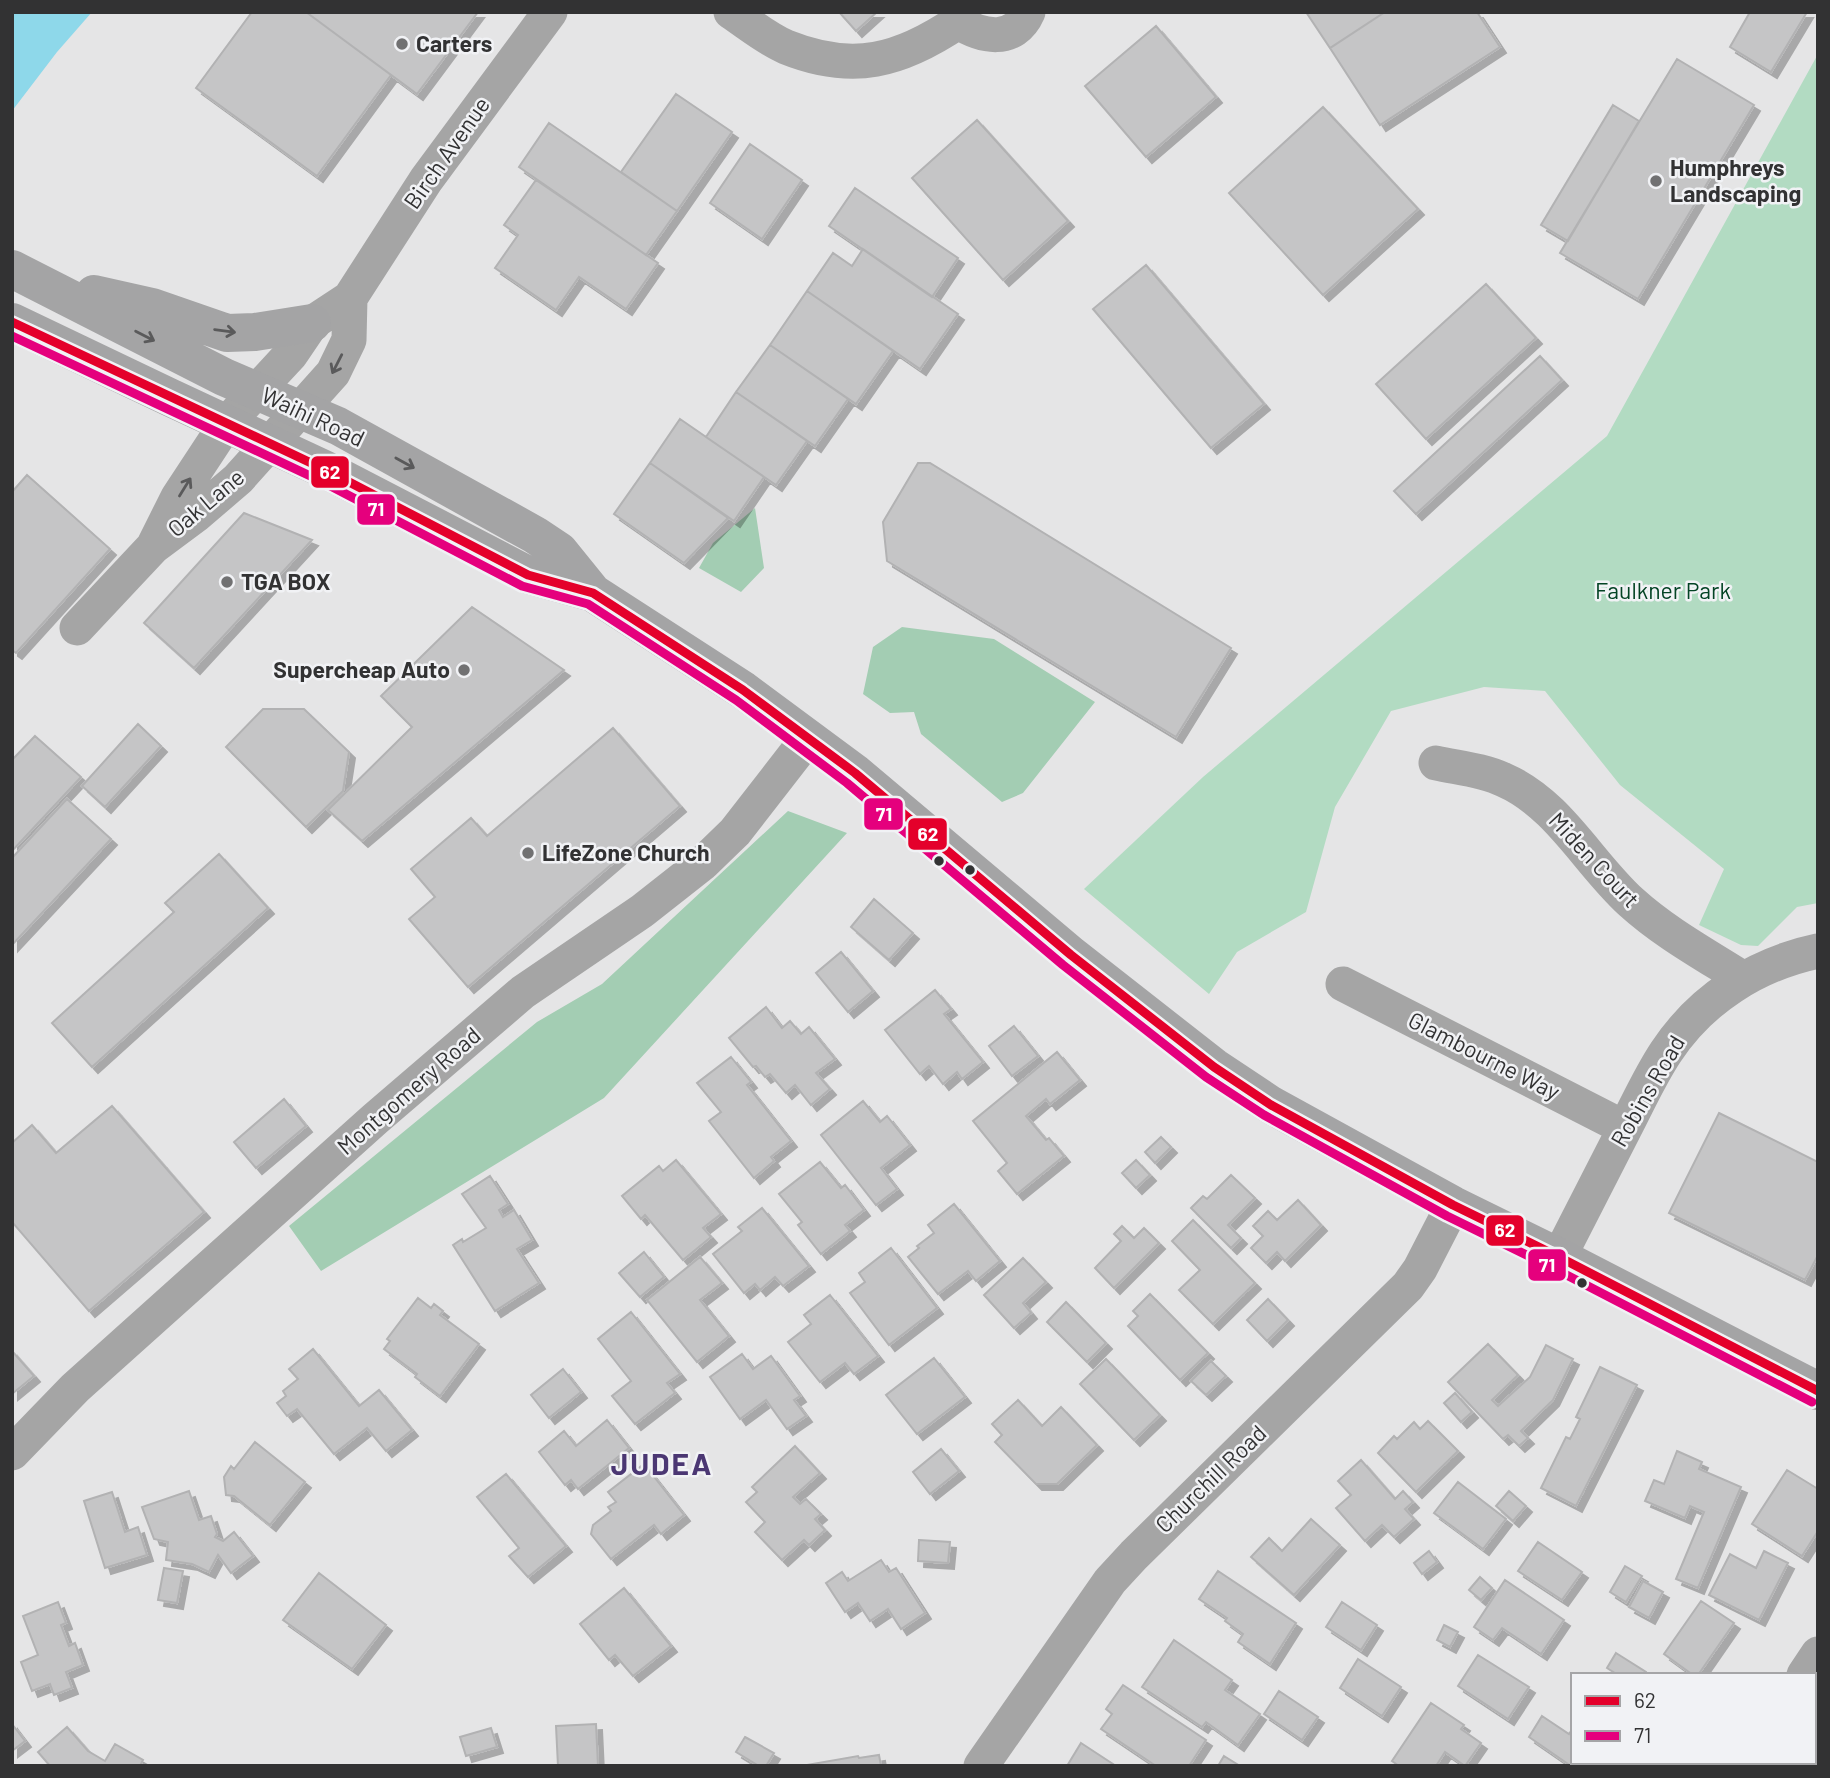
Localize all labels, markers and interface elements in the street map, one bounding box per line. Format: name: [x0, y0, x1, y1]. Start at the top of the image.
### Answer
place label: Carters: [416, 29, 492, 57]
marker: Carters: [394, 36, 410, 52]
street label: Birch Avenue: [397, 91, 495, 214]
place label: Humphreys Landscaping: [1670, 153, 1801, 207]
marker: Humphreys Landscaping: [1648, 173, 1664, 189]
one-way arrow: [213, 325, 236, 338]
one-way arrow: [134, 329, 155, 343]
one-way arrow: [330, 353, 344, 374]
street label: Waihi Road: [257, 380, 369, 452]
line badge: 62: [310, 455, 350, 489]
one-way arrow: [394, 457, 415, 470]
text: 62: [320, 460, 340, 483]
street label: Oak Lane: [161, 462, 249, 542]
one-way arrow: [178, 477, 192, 497]
line badge: 71: [356, 493, 396, 526]
text: 71: [368, 497, 384, 520]
place label: TGA BOX: [241, 567, 331, 595]
marker: TGA BOX: [219, 574, 235, 590]
park label: Faulkner Park: [1595, 576, 1731, 604]
place label: Supercheap Auto: [273, 655, 450, 683]
marker: Supercheap Auto: [456, 662, 472, 678]
line badge: 71: [863, 797, 904, 831]
text: 71: [876, 802, 892, 825]
street label: Miden Court: [1544, 806, 1646, 913]
line badge: 62: [907, 817, 948, 851]
text: 62: [918, 822, 938, 845]
place label: LifeZone Church: [542, 838, 710, 866]
marker: LifeZone Church: [520, 845, 536, 861]
unlabelled marker: [932, 854, 946, 868]
unlabelled marker: [963, 863, 977, 877]
street label: Glambourne Way: [1404, 1005, 1565, 1105]
street label: Montgomery Road: [331, 1020, 486, 1160]
street label: Robins Road: [1604, 1030, 1690, 1151]
line badge: 62: [1485, 1214, 1525, 1247]
text: 62: [1495, 1218, 1515, 1241]
line badge: 71: [1527, 1248, 1567, 1282]
text: 71: [1539, 1253, 1555, 1276]
unlabelled marker: [1575, 1276, 1589, 1290]
street label: Churchill Road: [1149, 1418, 1272, 1538]
district label: JUDEA: [611, 1445, 713, 1481]
legend: [1571, 1673, 1816, 1764]
text: 62: [1634, 1687, 1656, 1712]
text: 71: [1634, 1722, 1651, 1747]

